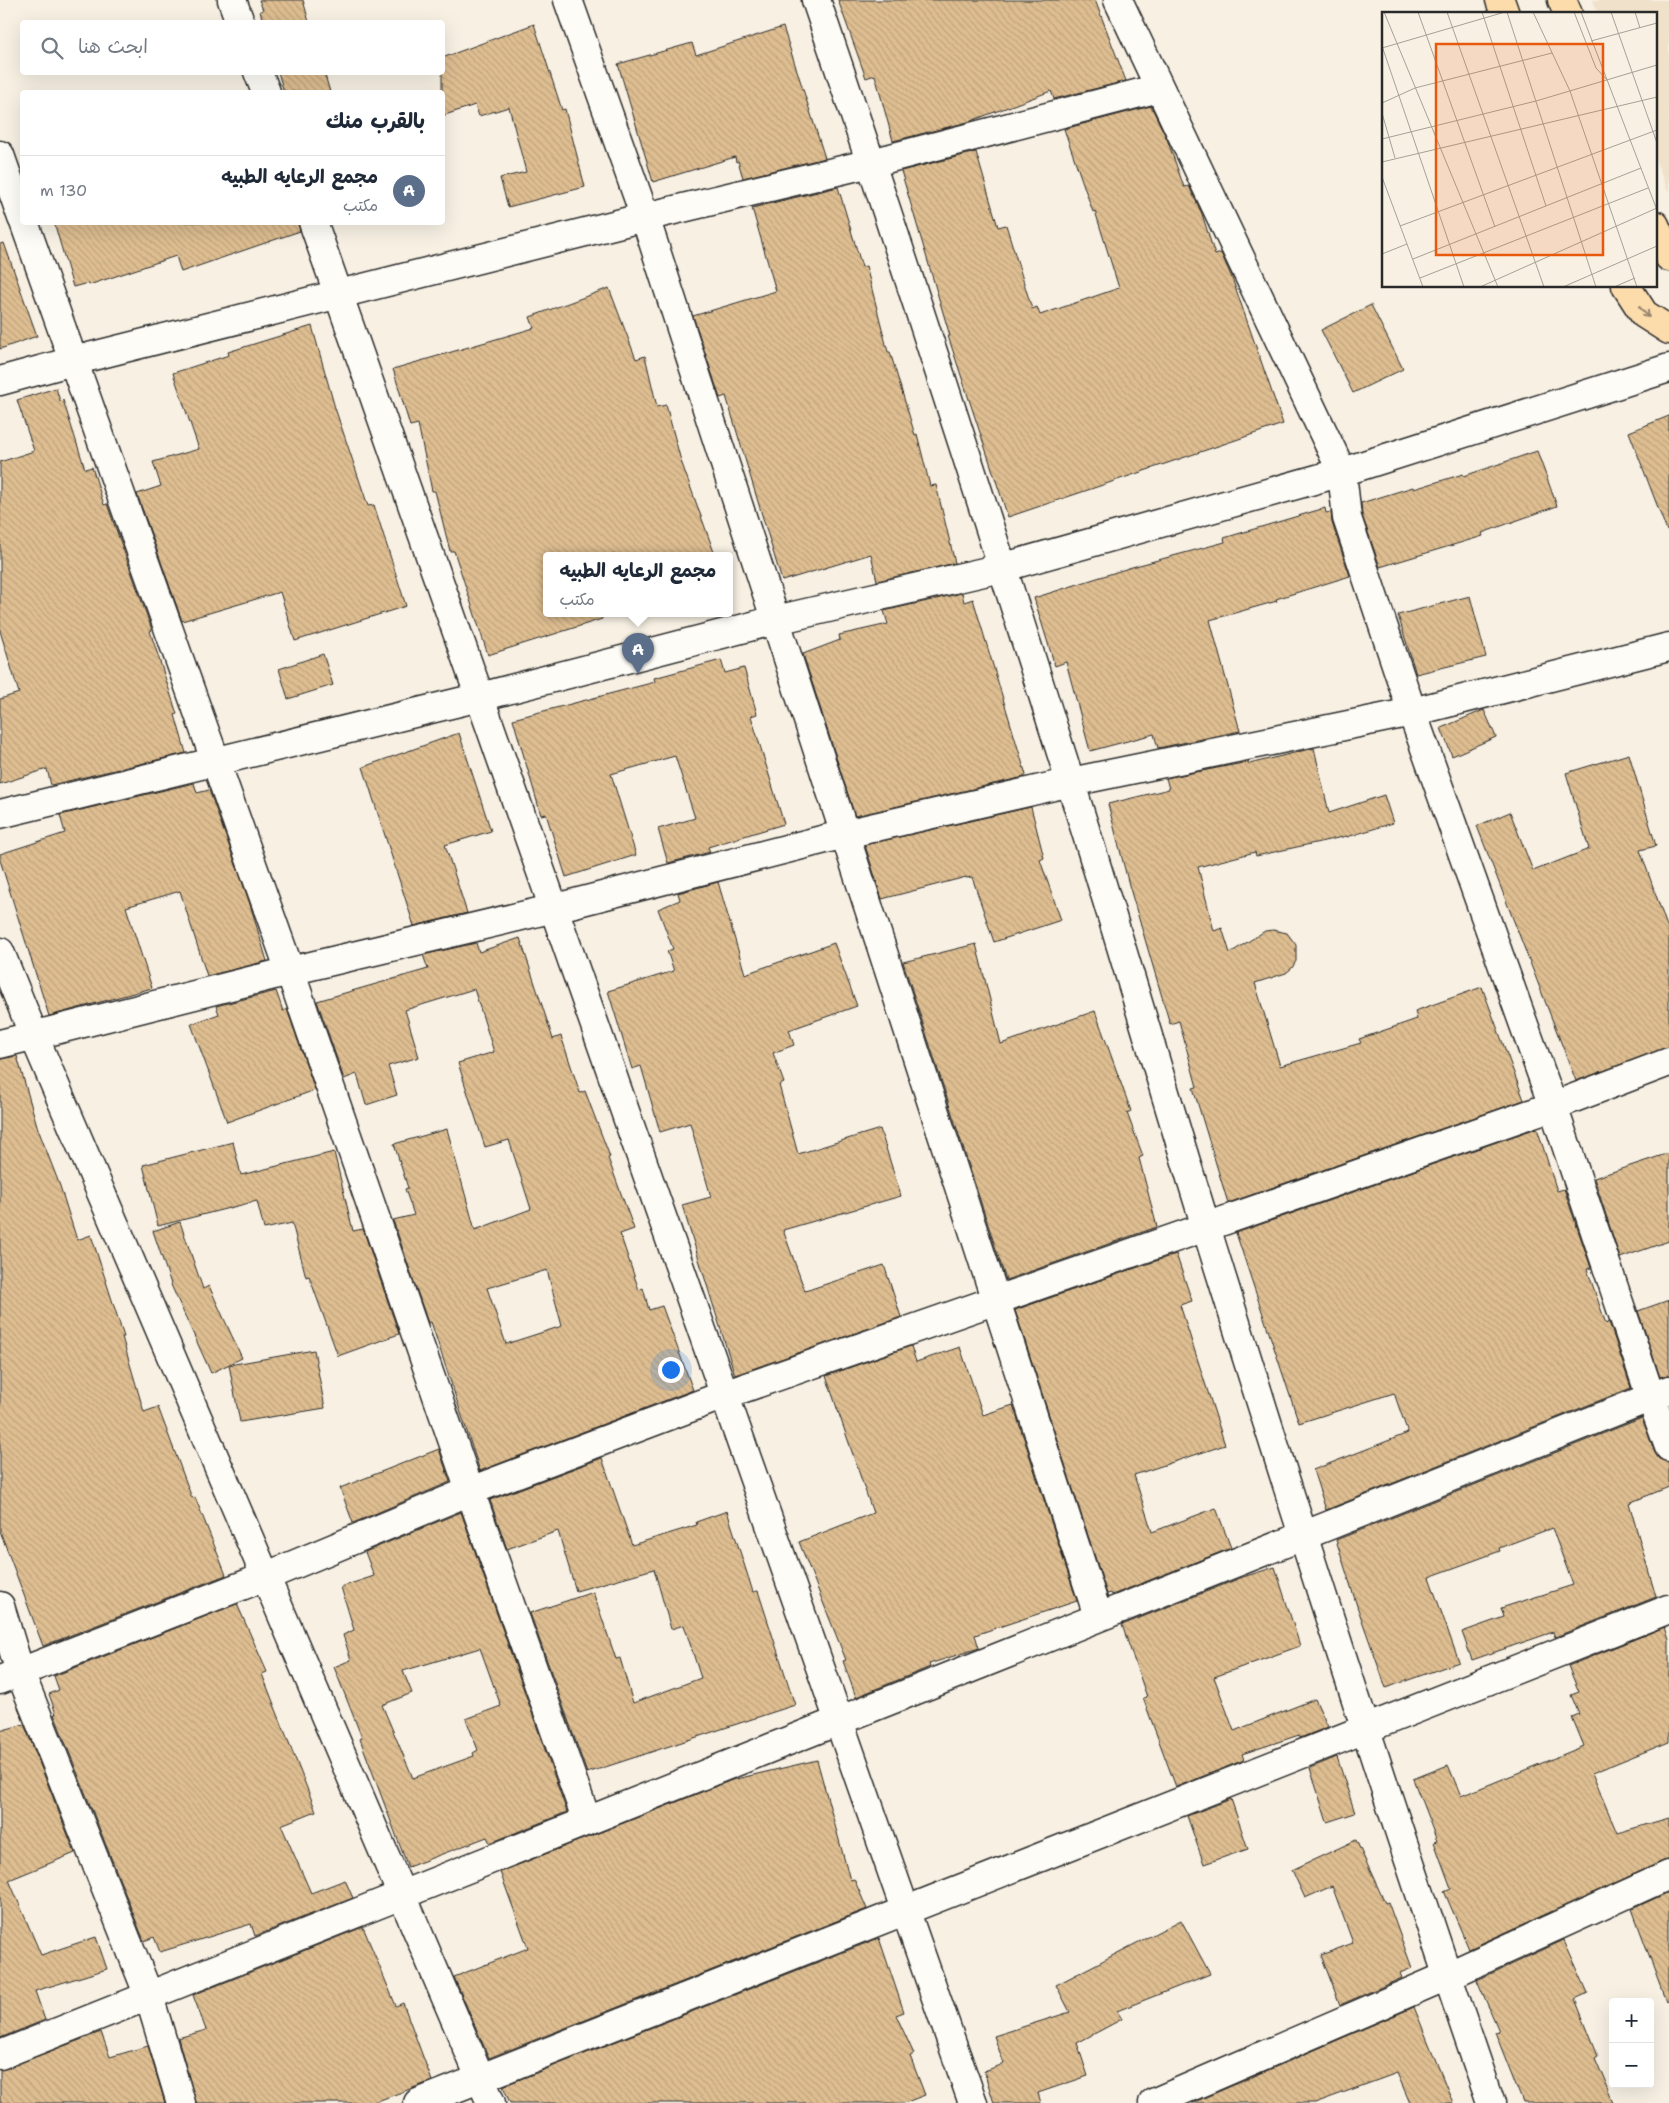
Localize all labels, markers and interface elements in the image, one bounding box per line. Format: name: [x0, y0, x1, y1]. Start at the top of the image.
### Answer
inset map: [1382, 12, 1656, 288]
search box: [20, 20, 445, 75]
icon: search: [38, 34, 66, 62]
text: ابحث هنا: [78, 34, 148, 59]
text: بالقرب منك: [326, 107, 425, 135]
text: مجمع الرعايه الطبيه: [221, 164, 378, 189]
text: 130 m: [40, 180, 87, 201]
text: A: [403, 180, 415, 201]
text: مكتب: [343, 195, 378, 216]
one-way arrow: [1638, 305, 1650, 318]
popup: [543, 552, 733, 617]
text: مجمع الرعايه الطبيه: [560, 558, 716, 583]
text: مكتب: [560, 589, 595, 610]
pin: A: [622, 633, 654, 674]
your location: [658, 1357, 684, 1383]
map controls: [1609, 1998, 1654, 2088]
button: +: [1609, 1998, 1654, 2043]
button: −: [1609, 2043, 1654, 2088]

